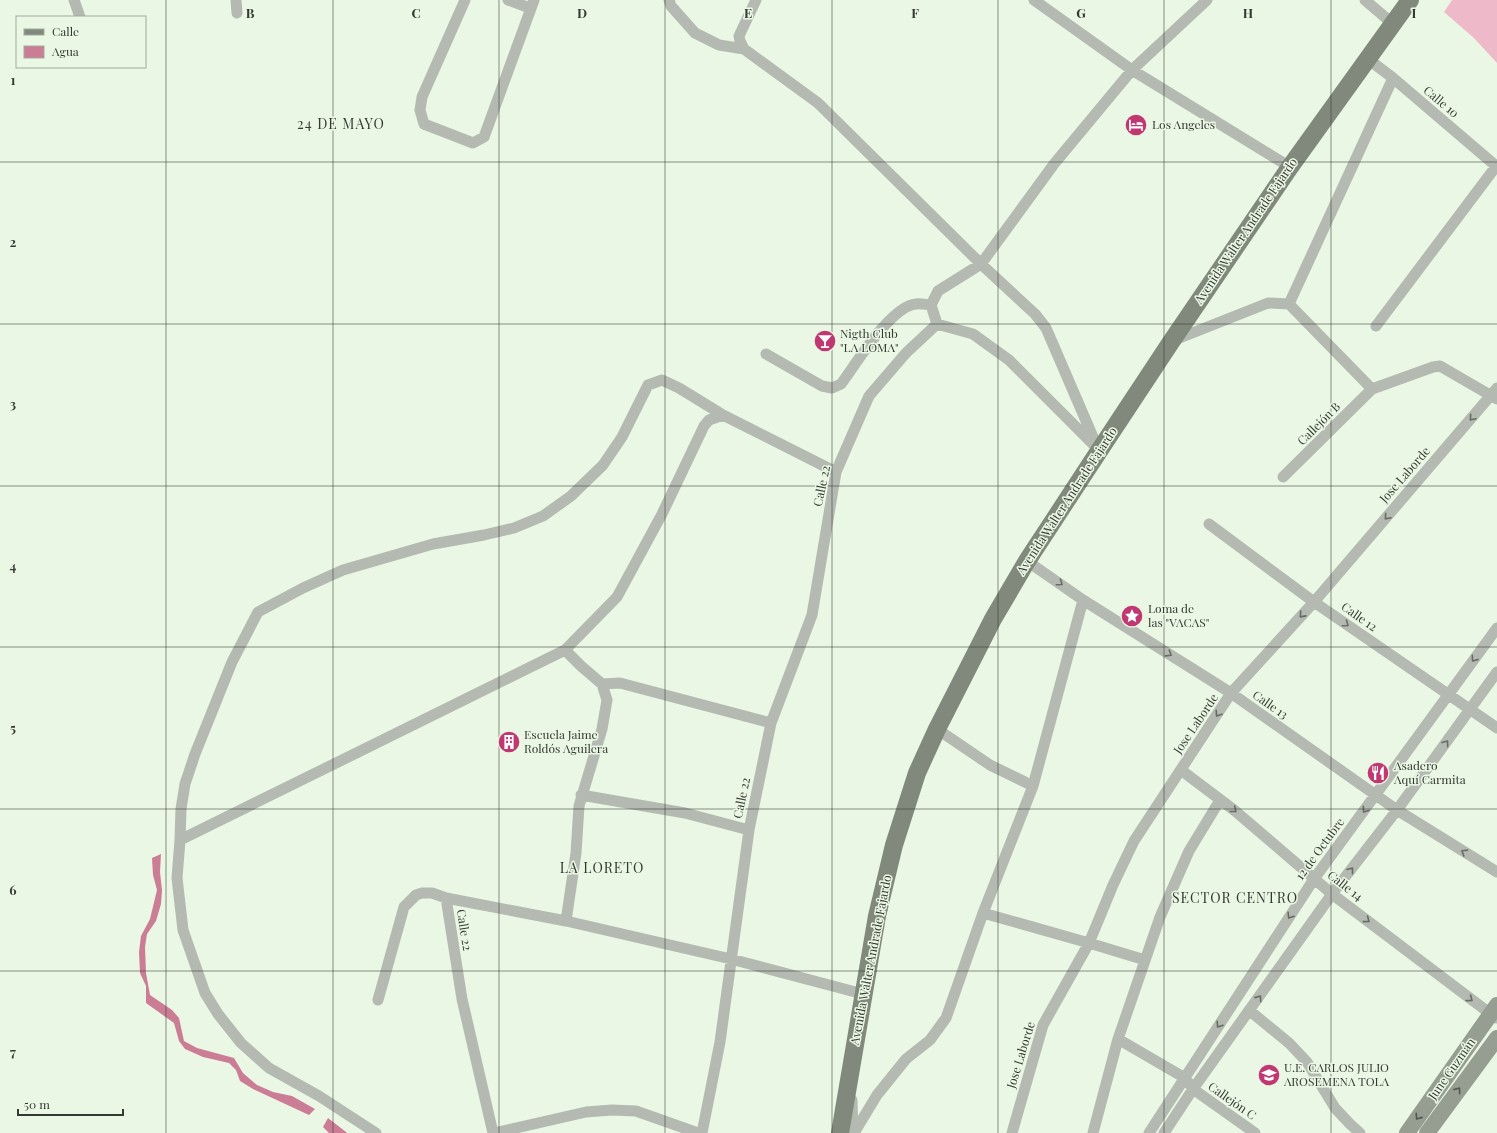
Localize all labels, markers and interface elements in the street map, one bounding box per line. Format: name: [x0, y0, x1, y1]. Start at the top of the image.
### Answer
text: B: [246, 4, 255, 21]
text: C: [411, 4, 421, 21]
text: D: [577, 4, 587, 21]
text: E: [744, 4, 752, 21]
text: F: [911, 4, 919, 21]
text: G: [1076, 4, 1086, 21]
text: H: [1243, 4, 1253, 21]
text: I: [1412, 4, 1417, 21]
legend: [16, 16, 146, 68]
text: Calle: [52, 23, 79, 39]
text: Agua: [51, 43, 79, 59]
text: 1: [11, 71, 16, 88]
street label: Calle 10: [1421, 82, 1463, 121]
hotel icon: Los Angeles: [1123, 112, 1149, 138]
district label: 24 DE MAYO: [297, 114, 385, 133]
place label: Los Angeles: [1152, 116, 1215, 132]
street label: Avenida Walter Andrade Fajardo: [1190, 154, 1300, 307]
text: 2: [10, 233, 17, 250]
place label: Nigth Club "LA LOMA": [840, 325, 899, 355]
bar icon: Nigth Club "LA LOMA": [812, 328, 838, 354]
text: 3: [10, 395, 16, 412]
street label: Callejón B: [1293, 398, 1343, 448]
one-way arrow: [1469, 413, 1476, 421]
street label: Avenida Walter Andrade Fajardo: [1012, 423, 1120, 578]
street label: Jose Laborde: [1375, 443, 1433, 506]
street label: Calle 22: [809, 464, 833, 508]
one-way arrow: [1385, 512, 1392, 520]
text: 4: [10, 557, 17, 574]
one-way arrow: [1055, 578, 1062, 585]
street label: Calle 12: [1339, 598, 1381, 634]
place label: Loma de las "VACAS": [1148, 600, 1209, 630]
place icon: Loma de las "VACAS": [1119, 603, 1145, 629]
one-way arrow: [1299, 610, 1307, 618]
one-way arrow: [1342, 619, 1349, 627]
one-way arrow: [1165, 649, 1172, 657]
one-way arrow: [1472, 655, 1479, 662]
street label: Calle 13: [1250, 686, 1291, 722]
street label: Jose Laborde: [1169, 690, 1221, 757]
one-way arrow: [1215, 710, 1223, 717]
text: 5: [10, 719, 16, 736]
place label: Escuela Jaime Roldós Aguilera: [524, 726, 608, 756]
building icon: Escuela Jaime Roldós Aguilera: [496, 729, 522, 755]
one-way arrow: [1441, 741, 1448, 748]
place label: Asadero Aquí Carmita: [1393, 757, 1466, 787]
restaurant icon: Asadero Aquí Carmita: [1365, 760, 1391, 786]
street label: Calle 22: [729, 776, 753, 820]
one-way arrow: [1363, 805, 1370, 812]
one-way arrow: [1229, 806, 1236, 813]
street label: 12 de Octubre: [1291, 814, 1347, 883]
one-way arrow: [1461, 849, 1468, 856]
district label: LA LORETO: [560, 858, 644, 877]
street label: Calle 14: [1325, 866, 1367, 904]
one-way arrow: [1346, 867, 1353, 874]
street label: Avenida Walter Andrade Fajardo: [846, 873, 894, 1047]
text: 6: [9, 881, 17, 898]
district label: SECTOR CENTRO: [1172, 888, 1298, 907]
street label: Calle 22: [454, 908, 476, 952]
one-way arrow: [1287, 912, 1295, 919]
one-way arrow: [1362, 915, 1369, 922]
one-way arrow: [1465, 994, 1472, 1001]
one-way arrow: [1254, 995, 1262, 1002]
street label: Jose Laborde: [1002, 1019, 1038, 1091]
one-way arrow: [1217, 1021, 1224, 1028]
street label: June Guzmán: [1423, 1034, 1478, 1103]
text: 7: [10, 1043, 16, 1060]
place label: U.E. CARLOS JULIO AROSEMENA TOLA: [1283, 1059, 1390, 1089]
school or university icon: U.E. CARLOS JULIO AROSEMENA TOLA: [1256, 1062, 1282, 1088]
street label: Callejón C: [1205, 1078, 1260, 1123]
one-way arrow: [1454, 1088, 1461, 1095]
scale bar: [18, 1091, 123, 1117]
text: 50 m: [24, 1096, 50, 1112]
one-way arrow: [1416, 1113, 1423, 1120]

